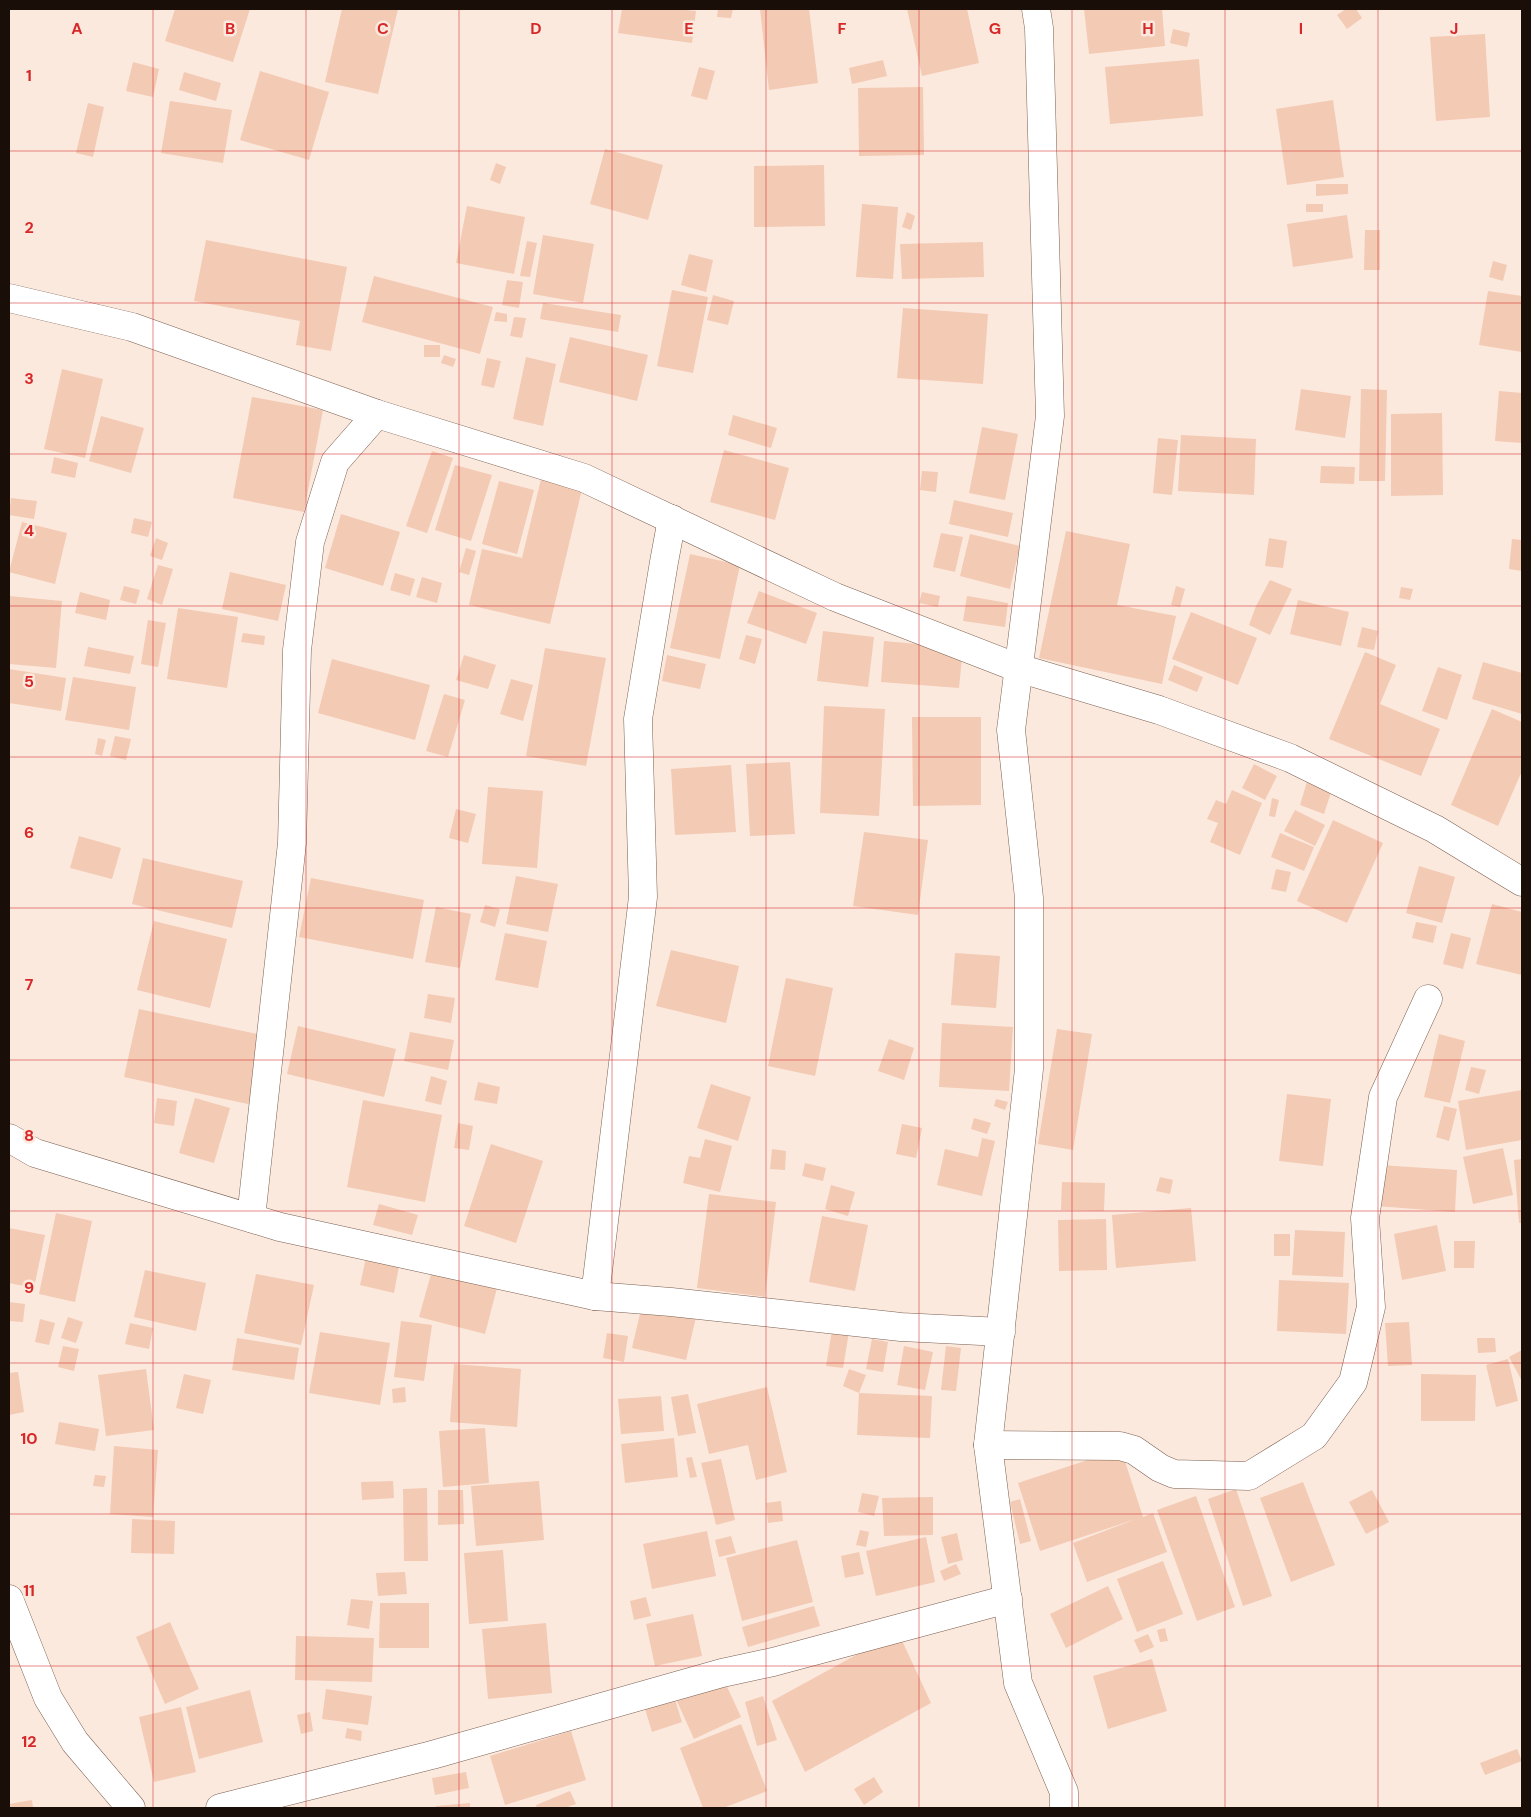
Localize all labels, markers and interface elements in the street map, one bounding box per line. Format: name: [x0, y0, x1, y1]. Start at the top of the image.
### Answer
text: A: [71, 18, 83, 39]
text: B: [225, 18, 235, 39]
text: C: [377, 18, 389, 39]
text: D: [530, 18, 542, 39]
text: E: [684, 18, 694, 39]
text: F: [838, 18, 847, 39]
text: G: [989, 18, 1001, 39]
text: H: [1142, 18, 1154, 39]
text: I: [1299, 18, 1303, 39]
text: J: [1450, 18, 1458, 39]
text: 1: [26, 65, 32, 86]
text: 2: [24, 217, 34, 238]
text: 3: [24, 368, 34, 389]
text: 4: [24, 520, 34, 541]
text: 5: [24, 671, 34, 692]
text: 6: [24, 822, 34, 843]
text: 7: [25, 974, 34, 995]
text: 8: [24, 1125, 34, 1146]
text: 9: [24, 1277, 34, 1298]
text: 10: [20, 1428, 38, 1449]
text: 11: [23, 1580, 35, 1601]
text: 12: [21, 1731, 37, 1752]

